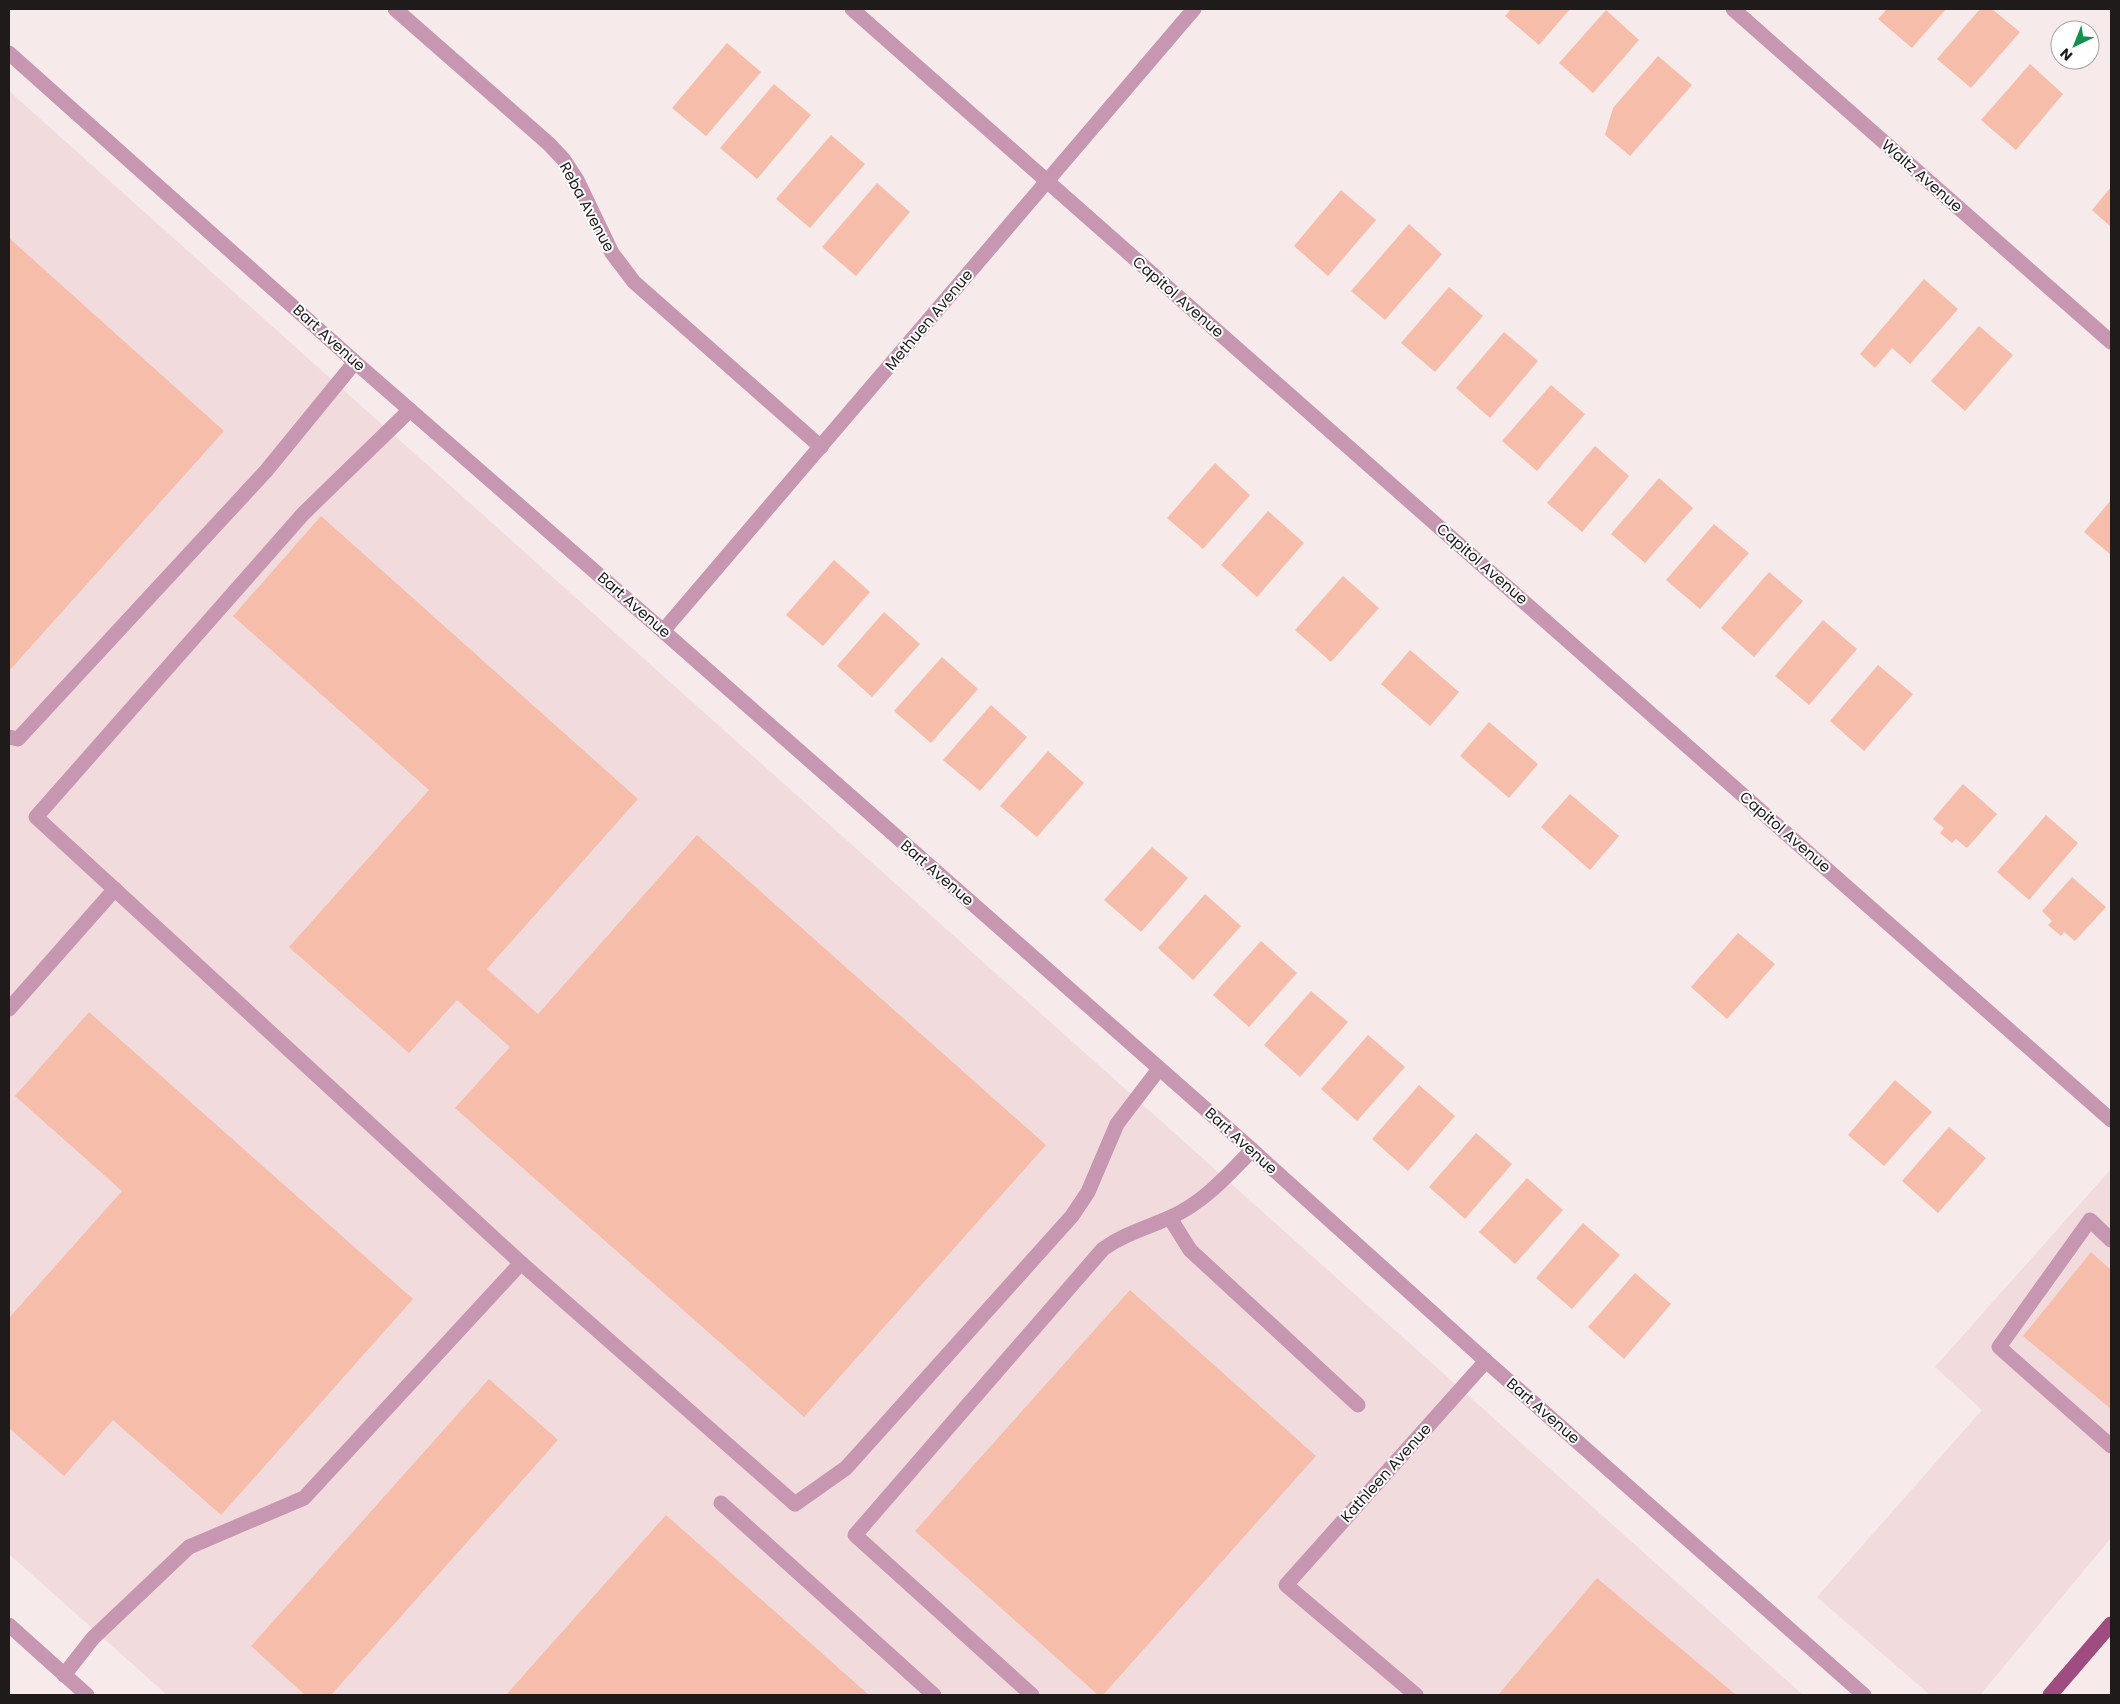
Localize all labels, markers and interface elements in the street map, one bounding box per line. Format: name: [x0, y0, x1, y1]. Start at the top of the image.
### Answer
north arrow: [2050, 20, 2100, 70]
text: N: [2055, 44, 2077, 65]
street label: Waltz Avenue: [1877, 135, 1967, 217]
street label: Reba Avenue: [555, 158, 620, 255]
street label: Capitol Avenue: [1128, 251, 1228, 342]
street label: Methuen Avenue: [880, 265, 977, 375]
street label: Bart Avenue: [289, 299, 370, 376]
street label: Capitol Avenue: [1432, 518, 1532, 609]
street label: Bart Avenue: [593, 567, 675, 642]
street label: Capitol Avenue: [1735, 786, 1835, 877]
street label: Bart Avenue: [896, 835, 978, 910]
street label: Bart Avenue: [1201, 1102, 1282, 1179]
street label: Bart Avenue: [1502, 1373, 1584, 1448]
street label: Kathleen Avenue: [1336, 1419, 1436, 1527]

